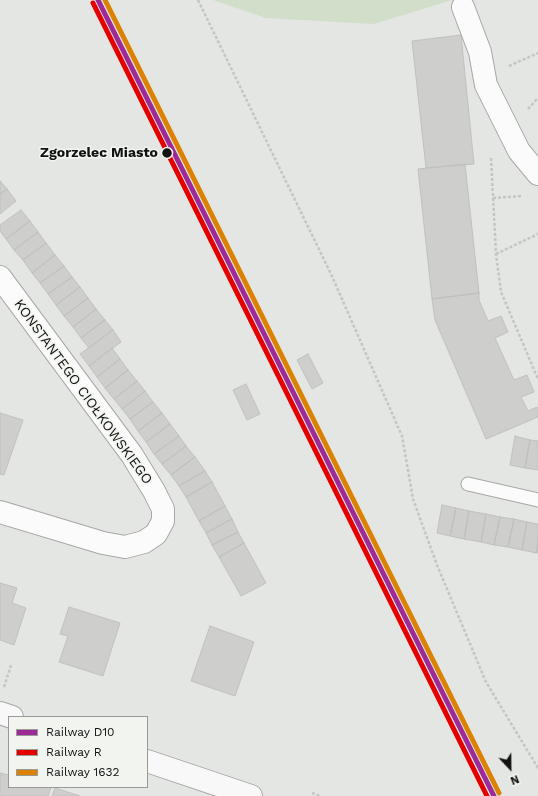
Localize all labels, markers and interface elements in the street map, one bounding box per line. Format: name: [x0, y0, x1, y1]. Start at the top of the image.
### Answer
place label: Zgorzelec Miasto: [40, 145, 158, 161]
marker: Zgorzelec Miasto: [160, 146, 174, 160]
street label: KONSTANTEGO CIOŁKOWSKIEGO: [10, 296, 156, 488]
legend: [8, 716, 148, 788]
text: Railway D10: [46, 725, 115, 739]
text: Railway R: [46, 745, 102, 759]
north arrow: [490, 748, 530, 788]
text: Railway 1632: [46, 765, 120, 779]
text: N: [508, 772, 521, 787]

